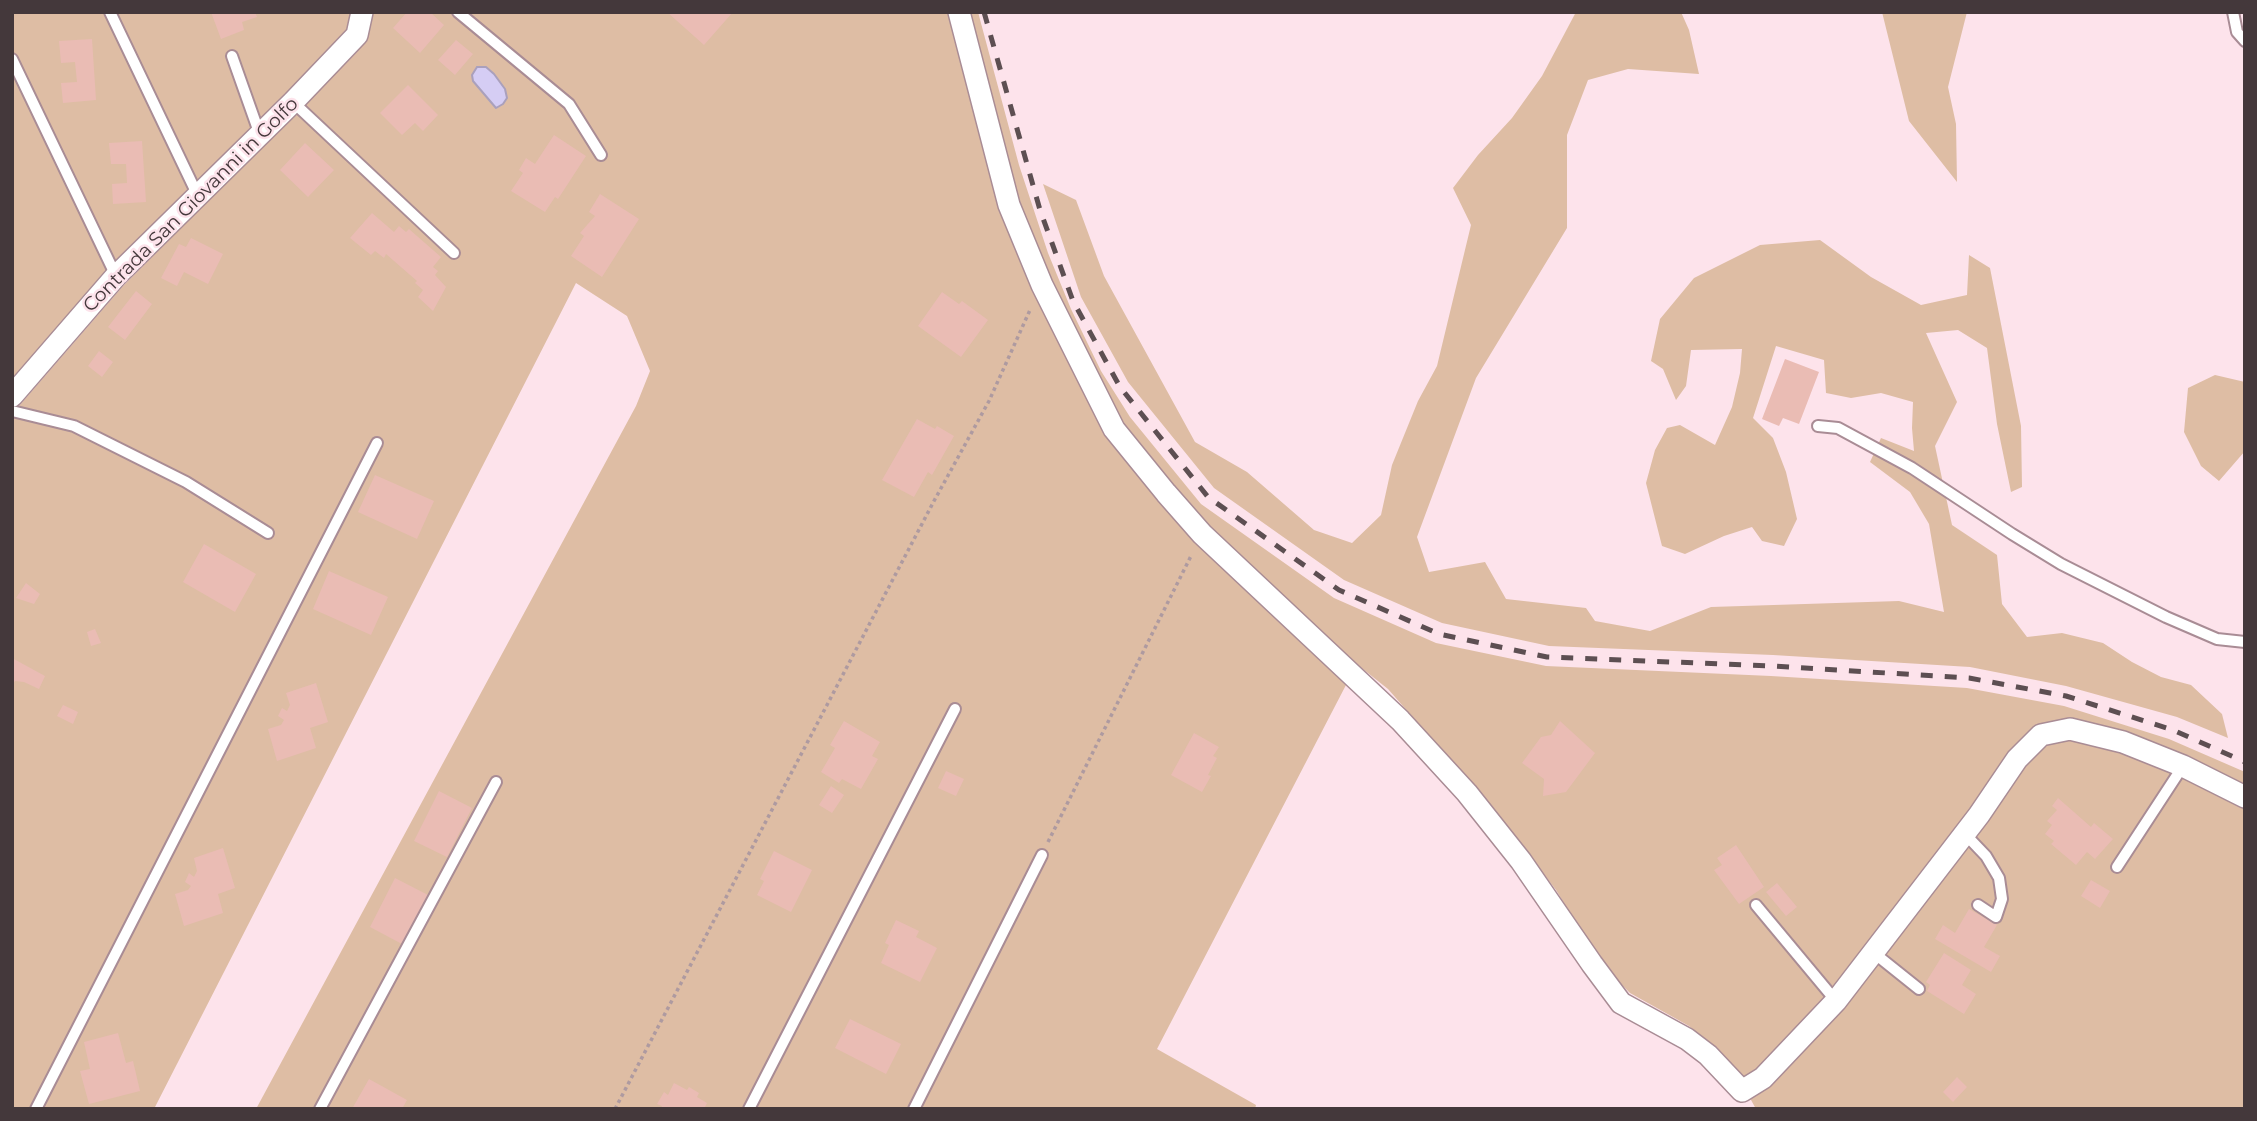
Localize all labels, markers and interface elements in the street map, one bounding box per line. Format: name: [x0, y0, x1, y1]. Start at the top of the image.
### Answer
street label: Contrada San Giovanni in Golfo: [79, 93, 303, 317]

